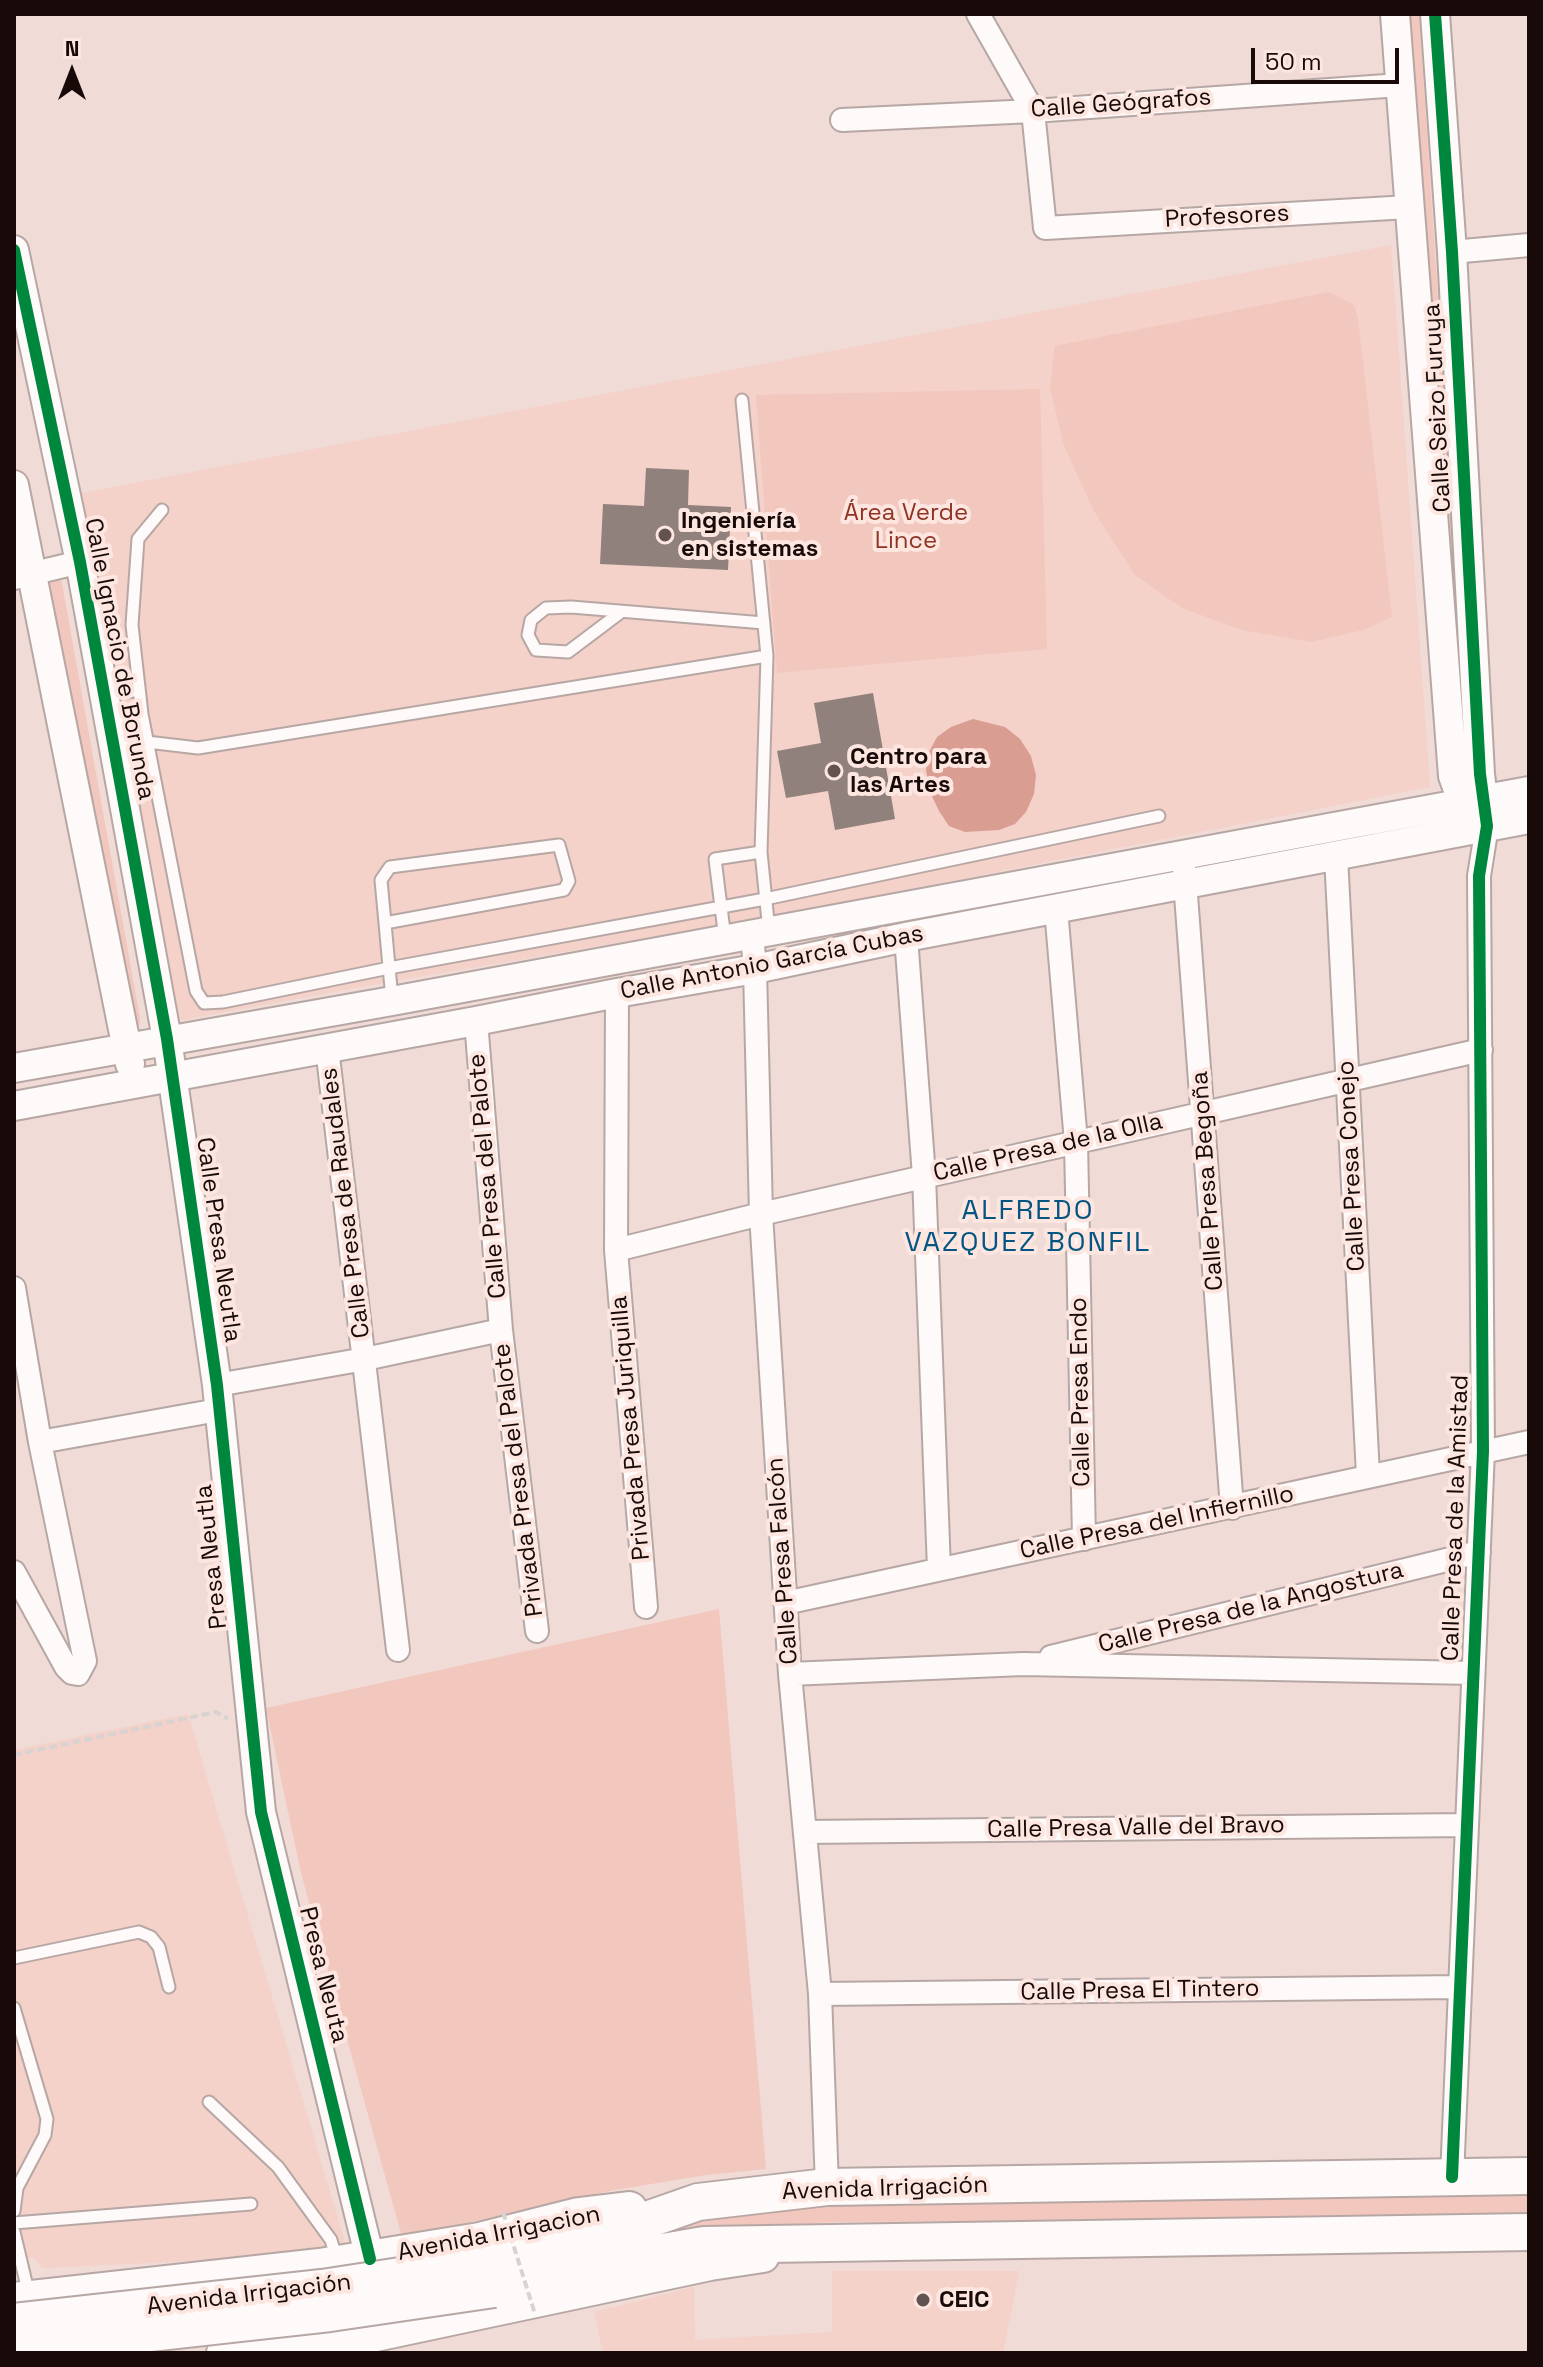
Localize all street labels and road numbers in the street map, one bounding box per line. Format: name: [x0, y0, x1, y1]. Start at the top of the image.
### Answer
street label: Calle Geógrafos: [1030, 83, 1212, 125]
street label: Profesores: [1164, 199, 1290, 235]
street label: Calle Seizo Furuya: [1418, 303, 1458, 513]
street label: Calle Ignacio de Borunda: [78, 516, 160, 802]
street label: Calle Antonio García Cubas: [618, 919, 926, 1007]
street label: Calle Presa del Palote: [463, 1052, 513, 1300]
street label: Calle Presa Conejo: [1332, 1060, 1372, 1272]
street label: Calle Presa de Raudales: [315, 1066, 377, 1340]
street label: Calle Presa Begoña: [1186, 1070, 1230, 1292]
street label: Calle Presa de la Olla: [931, 1108, 1165, 1188]
street label: Calle Presa Neutla: [189, 1136, 247, 1344]
street label: Privada Presa Juriquilla: [605, 1295, 657, 1561]
street label: Calle Presa Endo: [1065, 1297, 1097, 1487]
street label: Privada Presa del Palote: [488, 1342, 550, 1618]
street label: Calle Presa de la Amistad: [1437, 1374, 1475, 1662]
street label: Calle Presa Falcón: [761, 1457, 805, 1665]
street label: Calle Presa del Infiernillo: [1017, 1480, 1297, 1566]
street label: Presa Neutla: [190, 1483, 234, 1631]
street label: Calle Presa de la Angostura: [1095, 1556, 1407, 1660]
street label: Calle Presa Valle del Bravo: [987, 1811, 1285, 1845]
street label: Presa Neuta: [292, 1904, 354, 2046]
street label: Calle Presa El Tintero: [1020, 1975, 1260, 2007]
street label: Avenida Irrigación: [782, 2171, 988, 2207]
street label: Avenida Irrigacion: [395, 2200, 603, 2268]
street label: Avenida Irrigación: [145, 2268, 353, 2322]

